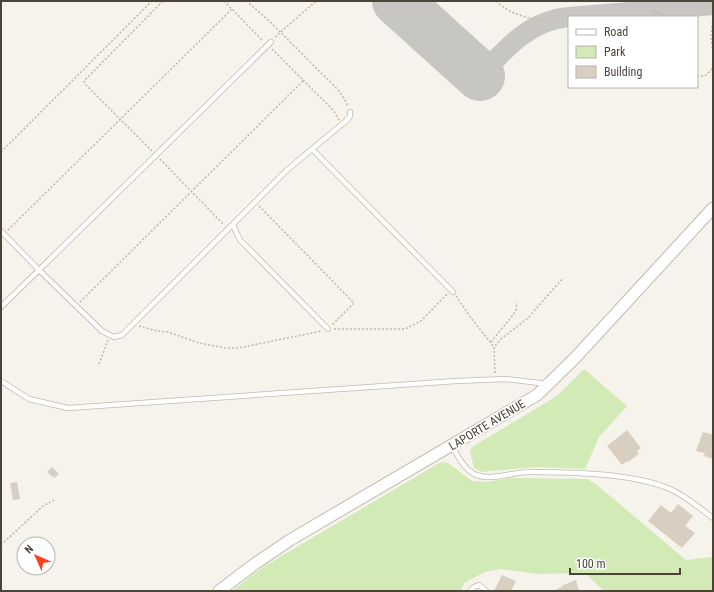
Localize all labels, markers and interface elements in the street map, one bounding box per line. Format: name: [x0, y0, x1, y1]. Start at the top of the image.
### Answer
legend: [568, 16, 698, 88]
text: Road: [604, 25, 628, 39]
text: Park: [604, 45, 626, 59]
text: Building: [604, 65, 642, 79]
street label: LAPORTE AVENUE: [446, 397, 528, 453]
north arrow: [16, 536, 56, 576]
text: N: [22, 542, 36, 556]
scale bar: [570, 550, 680, 576]
text: 100 m: [576, 557, 606, 571]

